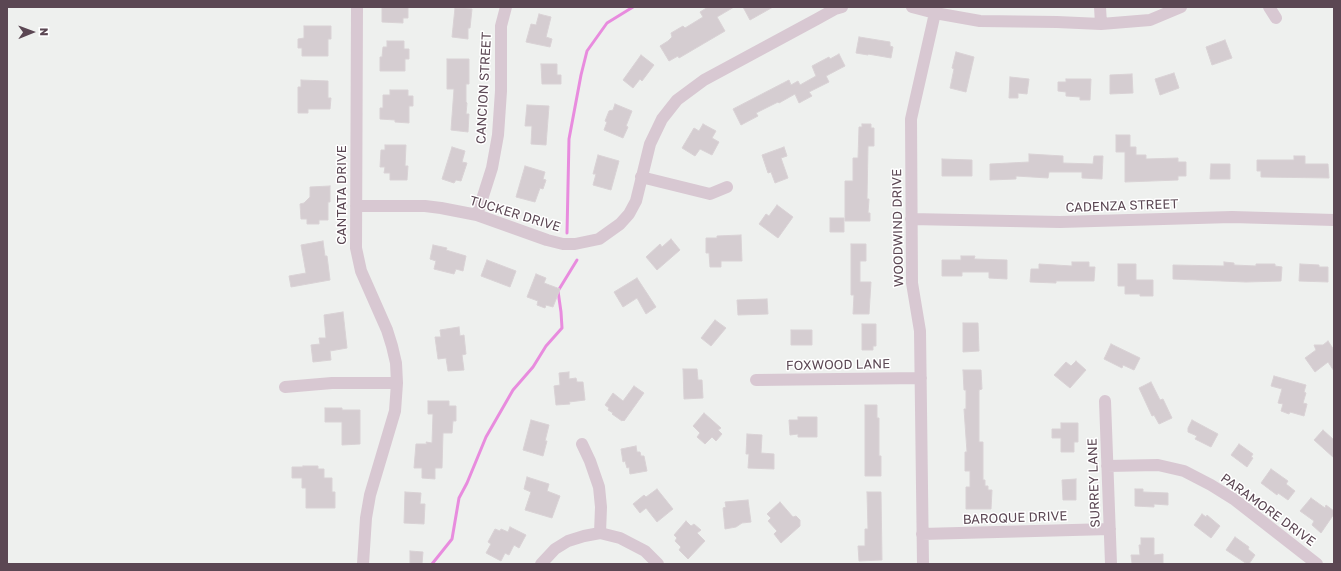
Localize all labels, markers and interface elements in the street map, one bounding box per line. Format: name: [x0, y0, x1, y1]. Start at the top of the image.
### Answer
north arrow: [12, 12, 52, 52]
text: N: [38, 27, 51, 36]
street label: CANCION STREET: [473, 32, 495, 144]
street label: CANTATA DRIVE: [334, 145, 350, 245]
street label: WOODWIND DRIVE: [889, 169, 907, 287]
street label: TUCKER DRIVE: [468, 193, 562, 235]
street label: CADENZA STREET: [1065, 196, 1179, 216]
street label: FOXWOOD LANE: [786, 356, 890, 374]
street label: SURREY LANE: [1085, 438, 1103, 528]
street label: PARAMORE DRIVE: [1218, 470, 1318, 550]
street label: BAROQUE DRIVE: [962, 508, 1068, 528]

